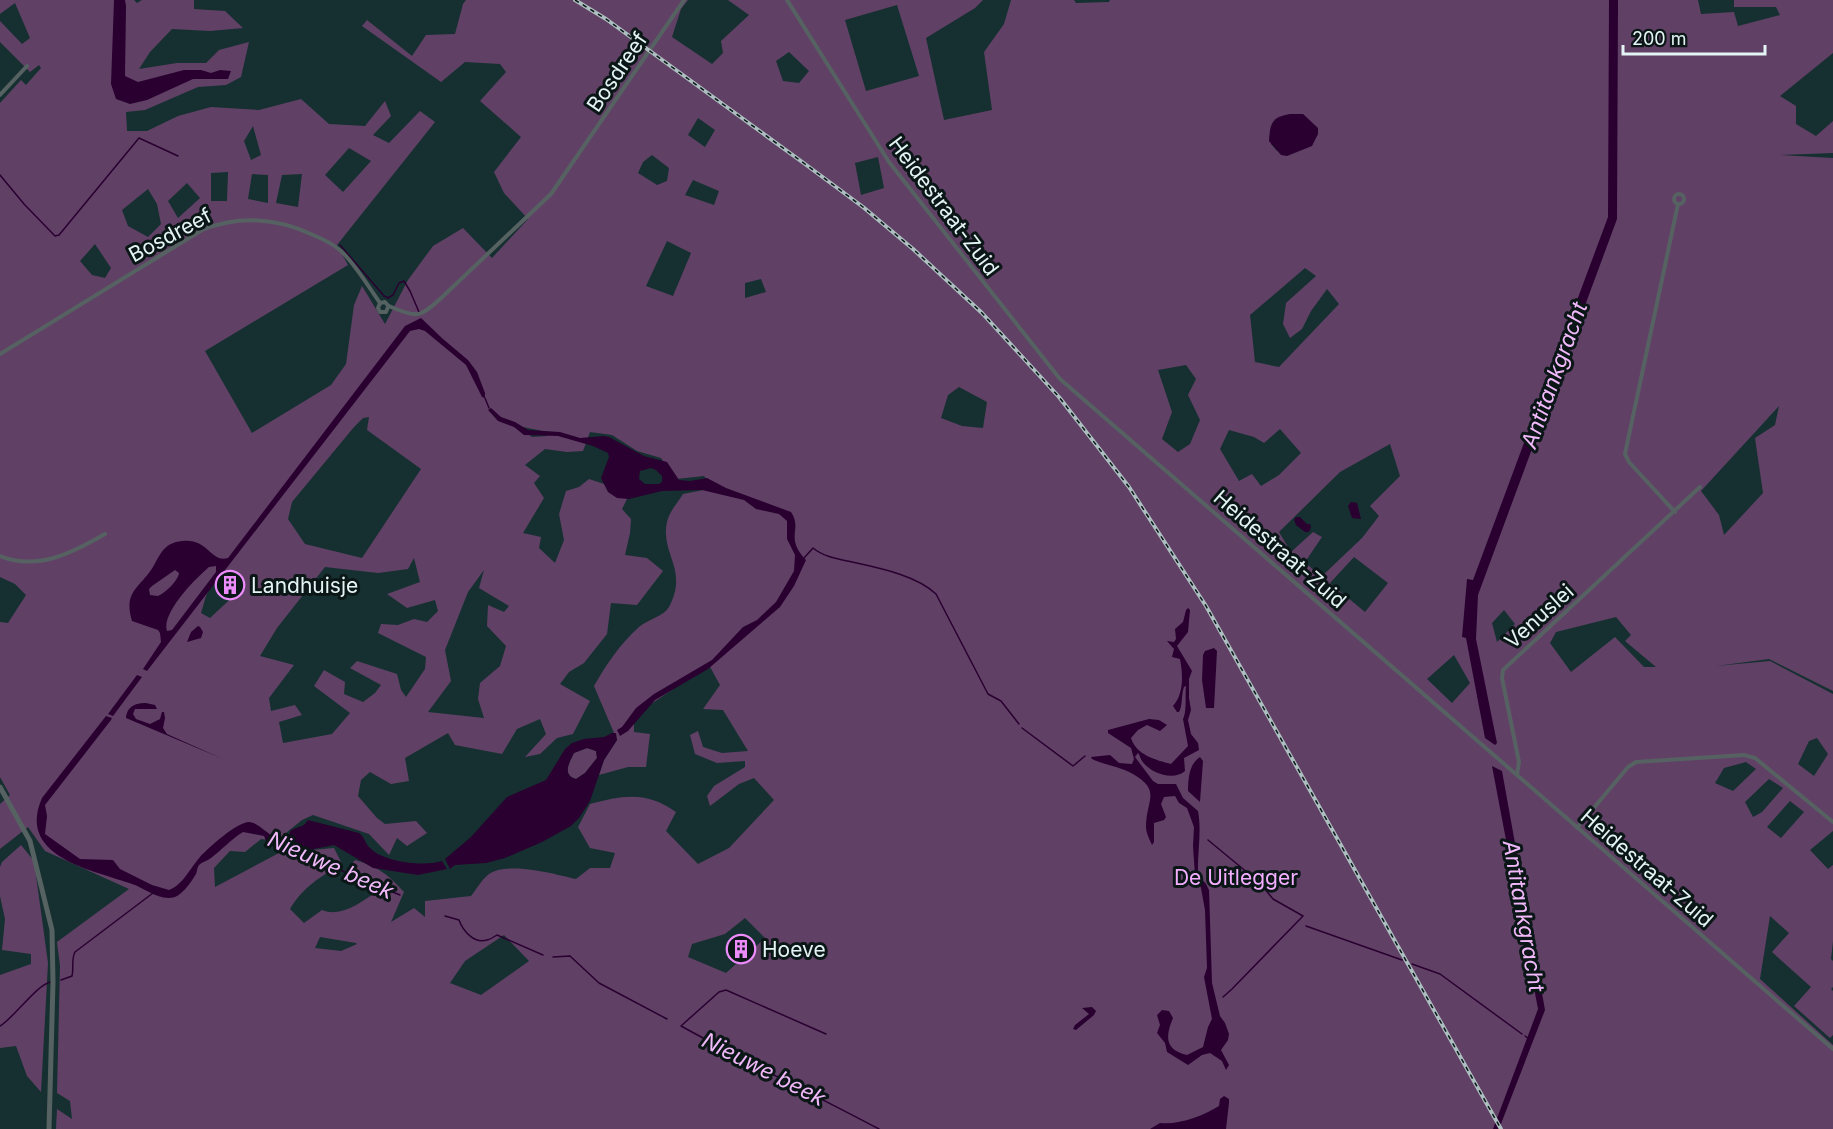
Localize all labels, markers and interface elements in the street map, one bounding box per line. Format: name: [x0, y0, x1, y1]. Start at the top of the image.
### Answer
scale bar: [1623, 18, 1766, 56]
street label: Bosdreef: [581, 27, 653, 116]
text: 200 m: [1632, 28, 1687, 49]
street label: Heidestraat-Zuid: [884, 132, 1004, 280]
street label: Bosdreef: [124, 203, 216, 267]
water label: Antitankgracht: [1515, 298, 1593, 453]
street label: Heidestraat-Zuid: [1209, 485, 1351, 613]
building icon: Landhuisje: [214, 569, 246, 601]
place label: Landhuisje: [251, 573, 358, 598]
street label: Venuslei: [1499, 579, 1579, 653]
street label: Heidestraat-Zuid: [1576, 804, 1718, 932]
water label: Nieuwe beek: [264, 826, 399, 905]
water label: Antitankgracht: [1498, 837, 1550, 995]
park label: De Uitlegger: [1174, 865, 1298, 890]
building icon: Hoeve: [725, 933, 757, 965]
place label: Hoeve: [762, 937, 826, 962]
water label: Nieuwe beek: [698, 1027, 831, 1112]

